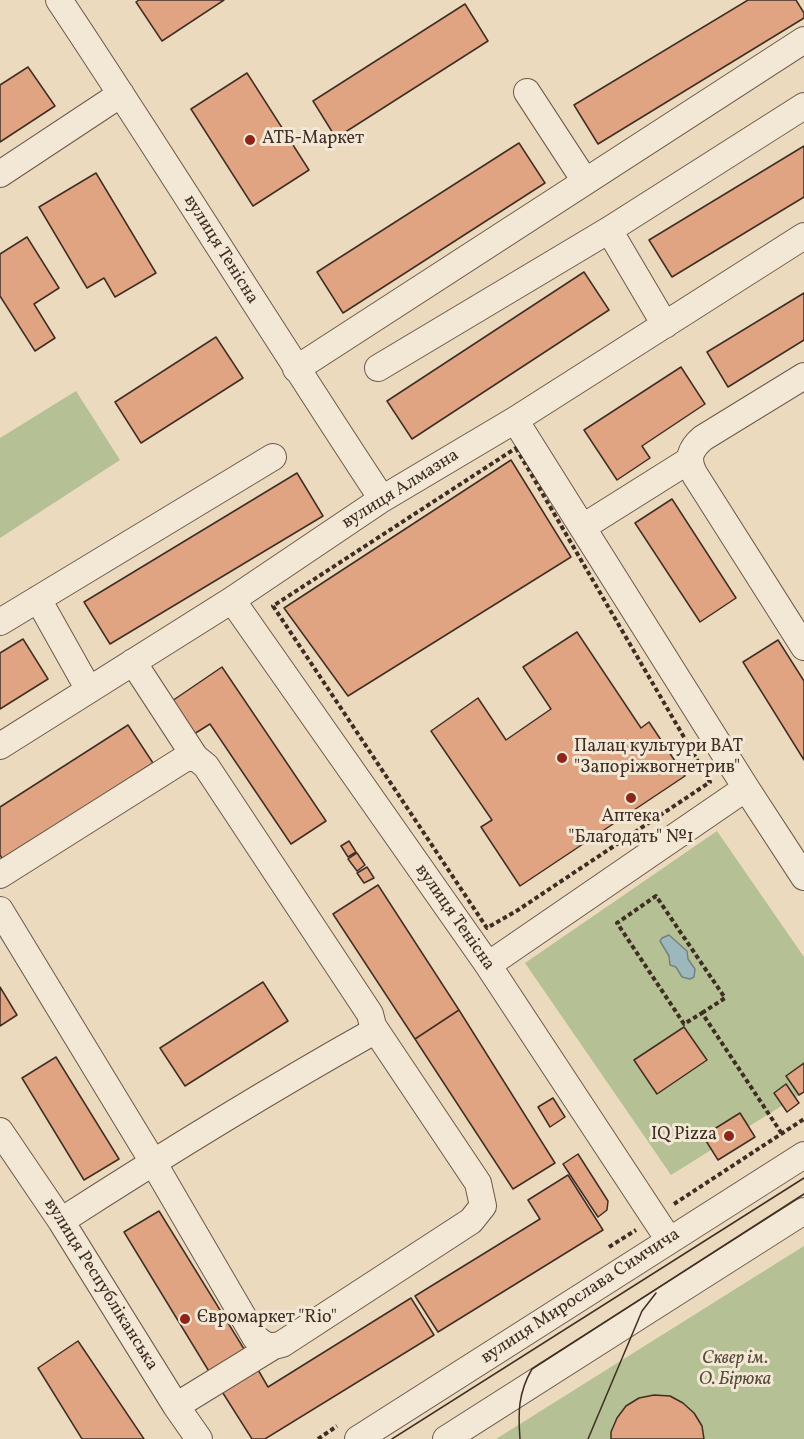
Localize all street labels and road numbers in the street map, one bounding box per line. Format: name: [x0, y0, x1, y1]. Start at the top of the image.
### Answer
street label: вулиця Тенісна: [178, 191, 262, 309]
street label: вулиця Алмазна: [338, 445, 464, 535]
street label: вулиця Тенісна: [409, 861, 499, 975]
street label: вулиця Республіканська: [38, 1195, 162, 1375]
street label: вулиця Мирослава Симчича: [477, 1225, 685, 1369]

